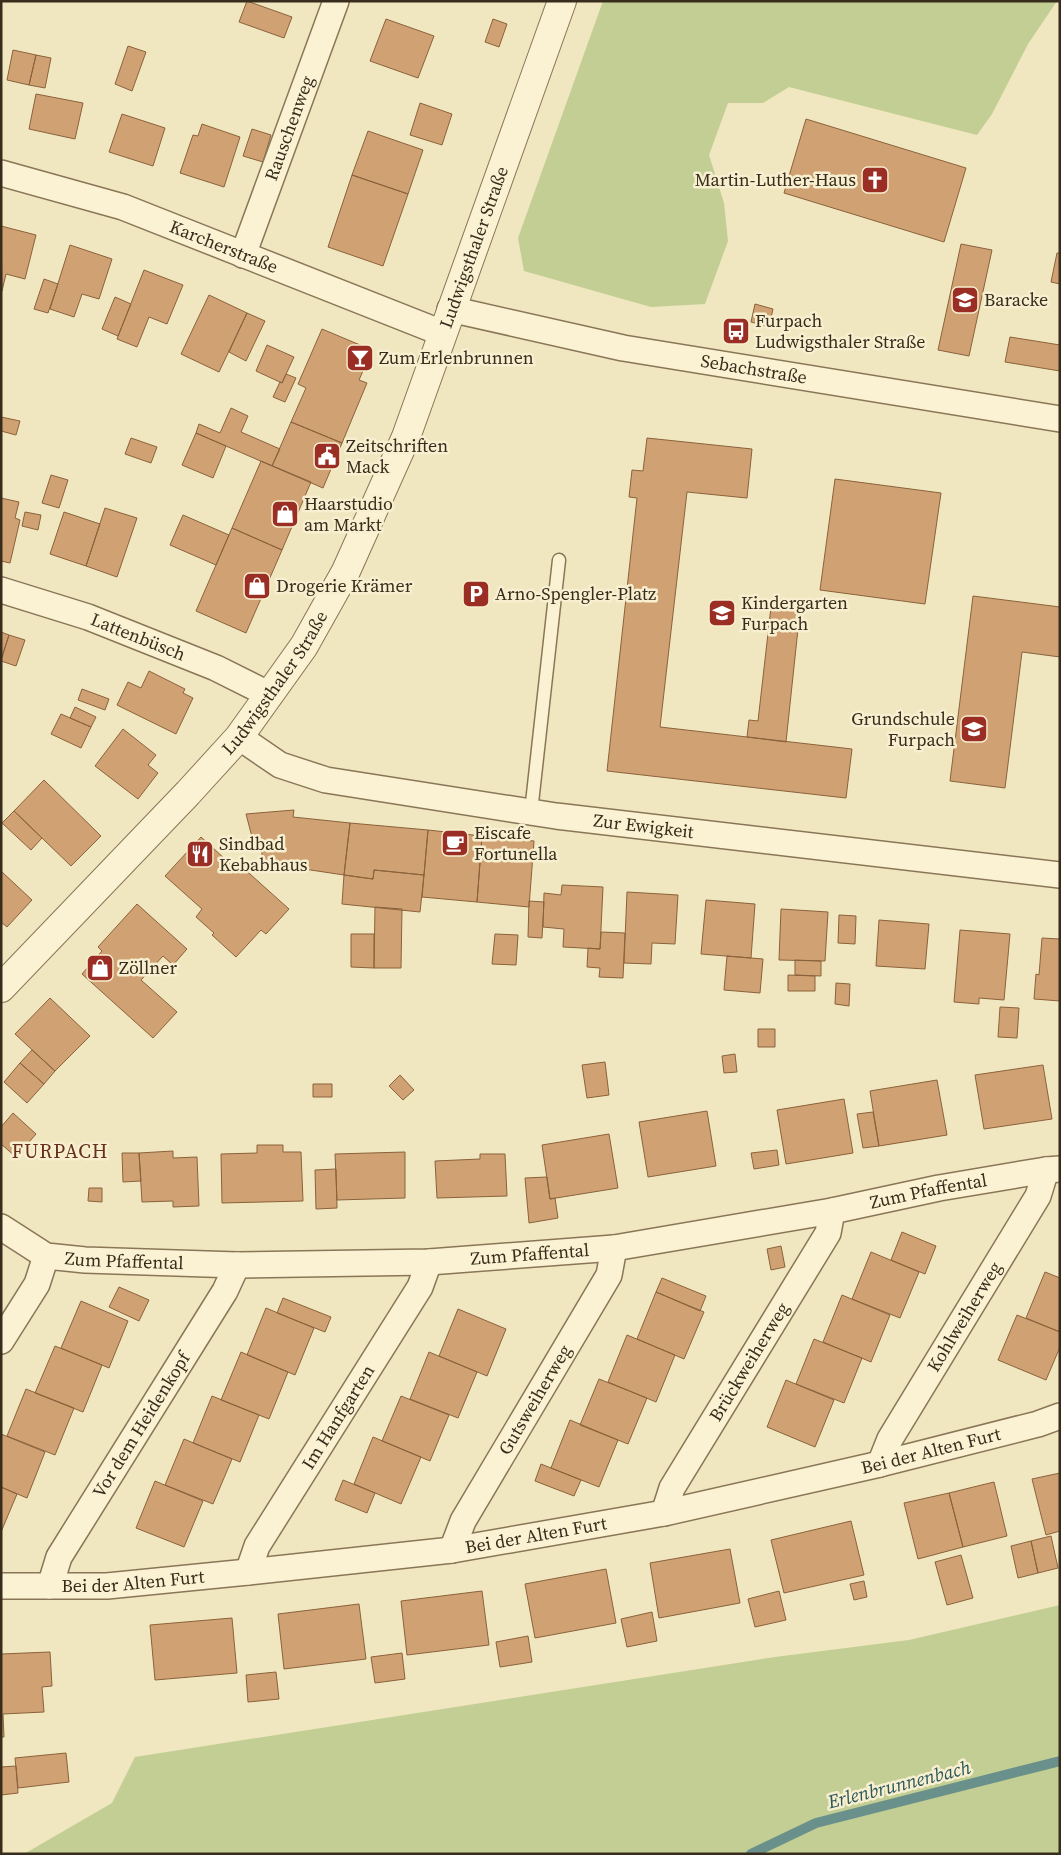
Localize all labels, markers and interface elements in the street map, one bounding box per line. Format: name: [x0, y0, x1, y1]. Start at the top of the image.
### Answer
street label: Rauschenweg: [258, 72, 320, 184]
street label: Ludwigsthaler Straße: [433, 163, 514, 332]
church icon: Martin-Luther-Haus: [860, 165, 890, 195]
place label: Martin-Luther-Haus: [695, 167, 856, 192]
street label: Karcherstraße: [166, 214, 282, 279]
school or university icon: Baracke: [950, 285, 980, 315]
place label: Baracke: [984, 287, 1048, 312]
place label: Furpach Ludwigsthaler Straße: [755, 308, 925, 354]
bus stop icon: Furpach Ludwigsthaler Straße: [721, 316, 751, 346]
bar icon: Zum Erlenbrunnen: [345, 343, 375, 373]
place label: Zum Erlenbrunnen: [379, 345, 534, 370]
street label: Sebachstraße: [699, 348, 809, 390]
place label: Zeitschriften Mack: [346, 433, 448, 479]
public building icon: Zeitschriften Mack: [312, 441, 342, 471]
place label: Haarstudio am Markt: [304, 491, 393, 537]
shop icon: Haarstudio am Markt: [270, 499, 300, 529]
shop icon: Drogerie Krämer: [242, 571, 272, 601]
place label: Drogerie Krämer: [276, 573, 413, 598]
parking icon: Arno-Spengler-Platz: [461, 579, 491, 609]
place label: Arno-Spengler-Platz: [495, 581, 656, 606]
place label: Kindergarten Furpach: [741, 590, 848, 636]
school or university icon: Kindergarten Furpach: [707, 598, 737, 628]
street label: Lattenbüsch: [87, 606, 189, 667]
street label: Ludwigsthaler Straße: [216, 606, 333, 760]
place label: Grundschule Furpach: [851, 706, 955, 752]
school or university icon: Grundschule Furpach: [959, 714, 989, 744]
street label: Zur Ewigkeit: [592, 807, 695, 844]
place label: Eiscafe Fortunella: [474, 820, 558, 866]
cafe icon: Eiscafe Fortunella: [440, 828, 470, 858]
place label: Sindbad Kebabhaus: [219, 831, 308, 877]
restaurant icon: Sindbad Kebabhaus: [185, 839, 215, 869]
shop icon: Zöllner: [85, 953, 115, 983]
place label: Zöllner: [119, 955, 177, 980]
district label: FURPACH: [11, 1137, 109, 1165]
street label: Zum Pfaffental: [867, 1167, 989, 1215]
street label: Zum Pfaffental: [470, 1237, 590, 1271]
street label: Zum Pfaffental: [64, 1245, 184, 1275]
street label: Kohlweiherweg: [921, 1257, 1007, 1376]
street label: Brückweiherweg: [703, 1297, 795, 1426]
street label: Gutsweiherweg: [492, 1340, 577, 1459]
street label: Vor dem Heidenkopf: [86, 1346, 197, 1502]
street label: Im Hanfgarten: [295, 1359, 380, 1474]
street label: Bei der Alten Furt: [858, 1421, 1003, 1480]
street label: Bei der Alten Furt: [463, 1510, 609, 1559]
street label: Bei der Alten Furt: [61, 1563, 205, 1598]
water label: Erlenbrunnenbach: [824, 1754, 974, 1815]

